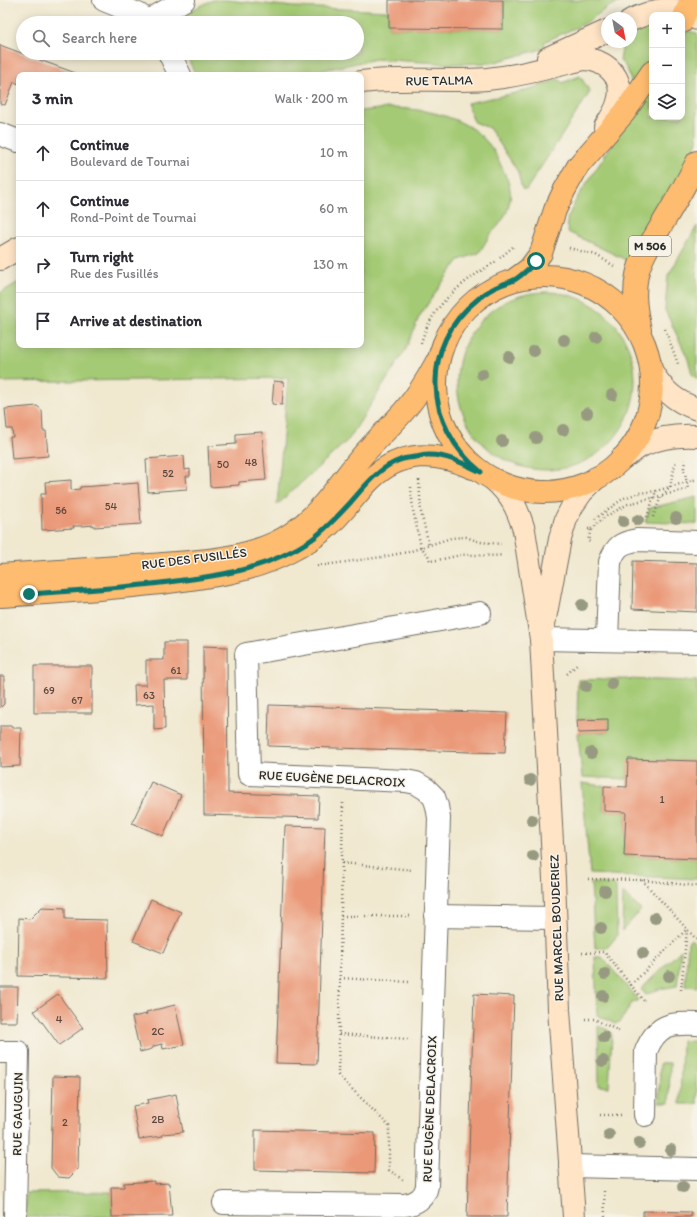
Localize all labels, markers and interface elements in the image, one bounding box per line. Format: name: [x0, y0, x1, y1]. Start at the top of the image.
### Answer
north arrow: [601, 12, 637, 48]
map controls: [649, 12, 685, 120]
button: +: [649, 12, 685, 48]
search box: [16, 16, 364, 60]
icon: search: [30, 27, 52, 49]
text: Search here: [62, 29, 137, 47]
button: −: [649, 48, 685, 84]
street label: RUE TALMA: [405, 72, 474, 89]
button: layers: [649, 84, 685, 120]
text: 3 min: [32, 88, 73, 108]
text: Walk · 200 m: [275, 91, 348, 106]
text: Continue: [70, 136, 129, 154]
icon: ahead: [32, 142, 54, 164]
text: 10 m: [320, 145, 348, 160]
text: Boulevard de Tournai: [70, 154, 190, 169]
text: Continue: [70, 192, 129, 210]
icon: ahead: [32, 198, 54, 220]
text: 60 m: [319, 201, 348, 216]
text: Rond-Point de Tournai: [70, 210, 196, 225]
road number: M 506: [629, 236, 671, 256]
text: Turn right: [70, 248, 134, 266]
route start: [527, 252, 545, 270]
icon: right: [32, 254, 54, 276]
text: 130 m: [313, 257, 348, 272]
text: Rue des Fusillés: [70, 266, 159, 281]
icon: arrive: [32, 310, 54, 332]
text: Arrive at destination: [70, 312, 202, 330]
house number: 48: [245, 456, 257, 469]
house number: 50: [217, 458, 229, 471]
house number: 52: [162, 467, 174, 480]
house number: 54: [105, 500, 118, 513]
house number: 56: [55, 504, 67, 517]
street label: RUE DES FUSILLÉS: [141, 545, 248, 572]
route end: [20, 585, 38, 603]
house number: 61: [171, 664, 181, 677]
house number: 69: [43, 684, 55, 697]
house number: 63: [143, 689, 155, 702]
house number: 67: [71, 694, 83, 707]
street label: RUE EUGÈNE DELACROIX: [258, 767, 406, 790]
house number: 1: [659, 793, 665, 806]
street label: RUE MARCEL BOUDERIEZ: [546, 854, 567, 1002]
house number: 4: [56, 1013, 63, 1026]
house number: 2C: [152, 1025, 164, 1038]
street label: RUE EUGÈNE DELACROIX: [419, 1035, 440, 1183]
street label: RUE GAUGUIN: [9, 1072, 26, 1156]
house number: 2B: [152, 1113, 164, 1126]
house number: 2: [62, 1116, 68, 1129]

